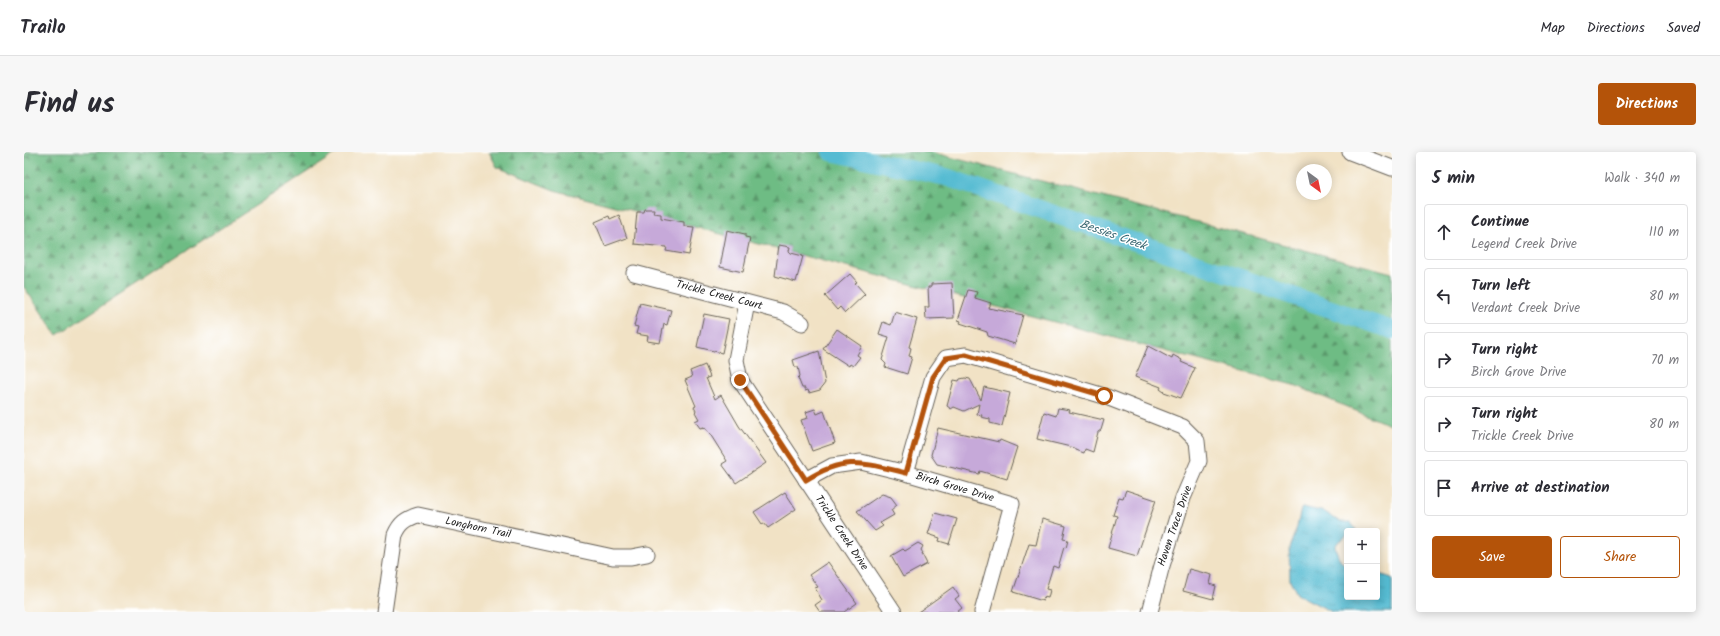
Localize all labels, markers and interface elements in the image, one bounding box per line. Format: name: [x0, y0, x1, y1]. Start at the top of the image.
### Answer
text: Trailo: [20, 13, 66, 43]
text: Map: [1540, 17, 1565, 39]
text: Directions: [1587, 17, 1645, 39]
text: Saved: [1667, 17, 1700, 39]
text: Find us: [24, 82, 115, 127]
button: Directions: [1598, 83, 1696, 125]
north arrow: [1296, 164, 1332, 200]
text: 5 min: [1432, 165, 1475, 192]
text: Walk · 340 m: [1604, 168, 1680, 189]
text: Continue: [1471, 210, 1529, 234]
water label: Bessies Creek: [1077, 215, 1151, 256]
icon: ahead: [1433, 221, 1455, 243]
text: 110 m: [1649, 222, 1679, 243]
text: Legend Creek Drive: [1471, 234, 1577, 255]
text: Turn left: [1471, 274, 1531, 298]
street label: Trickle Creek Court: [674, 275, 765, 315]
icon: left: [1433, 285, 1455, 307]
text: 80 m: [1649, 286, 1679, 307]
text: Verdant Creek Drive: [1471, 298, 1580, 319]
text: Turn right: [1471, 338, 1538, 362]
icon: right: [1433, 349, 1455, 371]
text: 70 m: [1651, 350, 1679, 371]
text: Birch Grove Drive: [1471, 362, 1566, 383]
route end: [731, 371, 749, 389]
route start: [1095, 387, 1113, 405]
text: Turn right: [1471, 402, 1538, 426]
icon: right: [1433, 413, 1455, 435]
text: 80 m: [1649, 414, 1679, 435]
text: Trickle Creek Drive: [1471, 426, 1574, 447]
street label: Birch Grove Drive: [913, 467, 996, 507]
text: Arrive at destination: [1471, 476, 1610, 500]
icon: arrive: [1433, 477, 1455, 499]
street label: Haven Trace Drive: [1153, 483, 1197, 569]
street label: Trickle Creek Drive: [810, 492, 873, 574]
street label: Longhorn Trail: [443, 512, 513, 544]
map controls: [1344, 528, 1380, 600]
button: +: [1344, 528, 1380, 564]
button: Save: [1432, 536, 1552, 578]
button: Share: [1560, 536, 1680, 578]
button: −: [1344, 564, 1380, 600]

